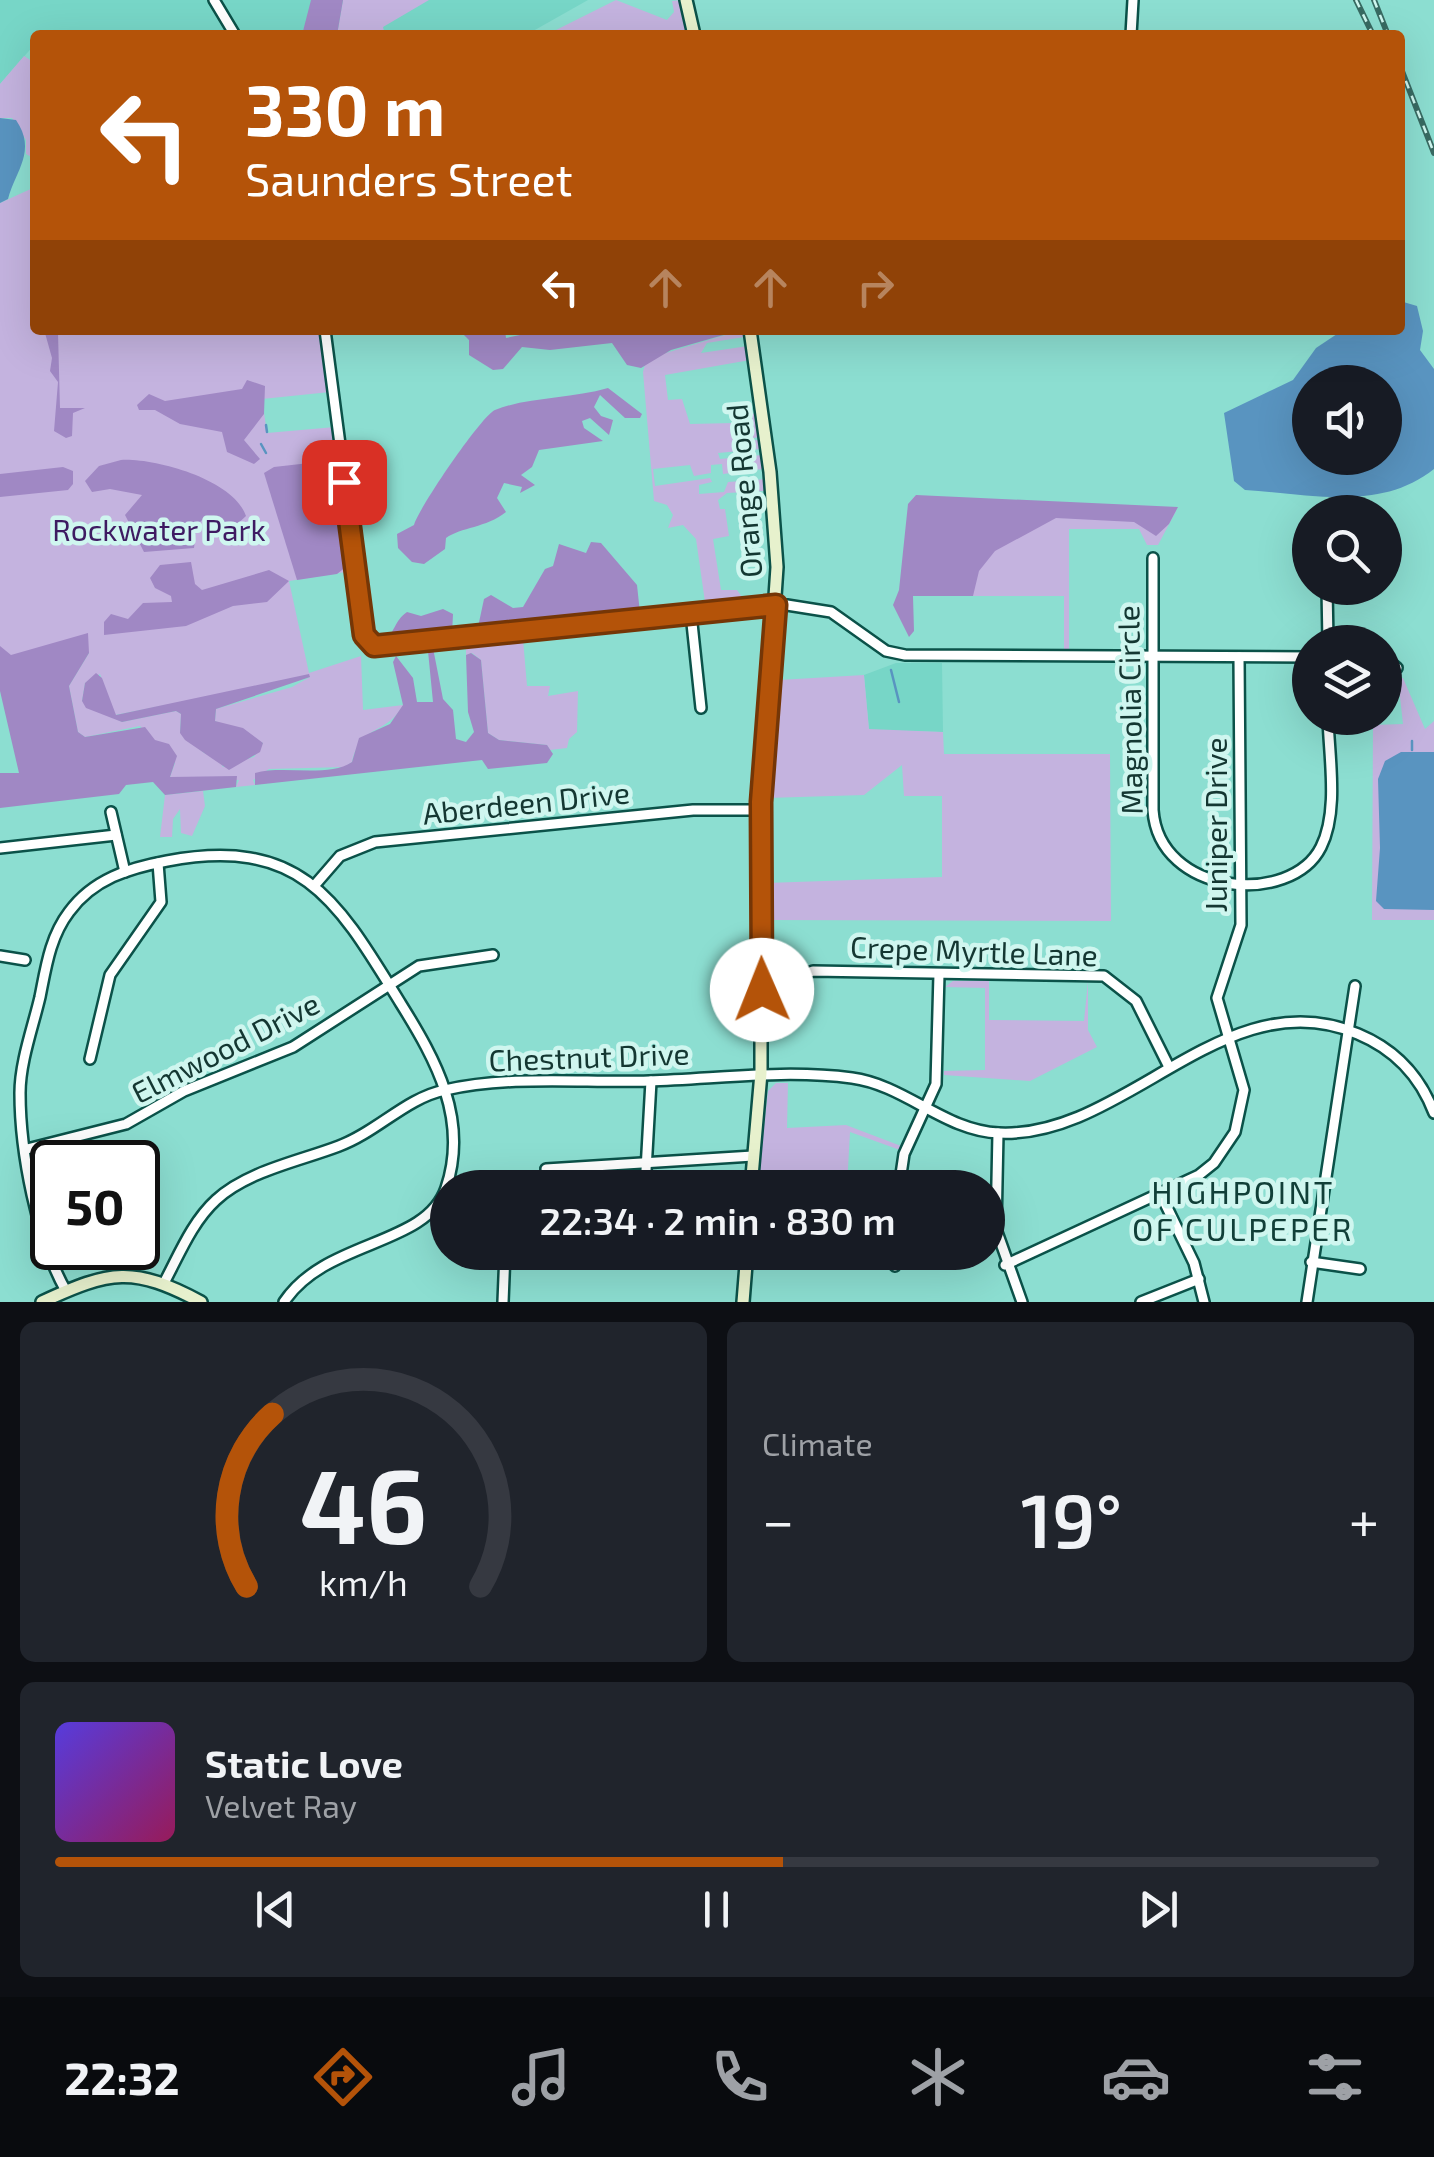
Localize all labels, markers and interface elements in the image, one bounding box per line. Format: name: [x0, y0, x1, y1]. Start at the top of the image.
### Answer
text: 330 m: [245, 66, 445, 150]
icon: left: [80, 70, 210, 200]
text: Saunders Street: [245, 151, 573, 205]
icon: left: [533, 260, 588, 315]
icon: ahead: [638, 260, 693, 315]
icon: ahead: [743, 260, 798, 315]
icon: right: [848, 260, 903, 315]
map controls: [1292, 365, 1402, 735]
button: sound: [1292, 365, 1402, 475]
street label: Orange Road: [717, 403, 769, 579]
pin: [302, 440, 387, 525]
icon: arrive: [317, 455, 372, 510]
button: search: [1292, 495, 1402, 605]
park label: Rockwater Park: [52, 511, 266, 547]
street label: Magnolia Circle: [1109, 605, 1149, 815]
button: layers: [1292, 625, 1402, 735]
street label: Juniper Drive: [1197, 738, 1233, 913]
street label: Aberdeen Drive: [421, 773, 631, 831]
street label: Crepe Myrtle Lane: [850, 928, 1098, 972]
position arrow: [710, 938, 814, 1042]
street label: Elmwood Drive: [125, 984, 325, 1110]
street label: Chestnut Drive: [488, 1035, 690, 1077]
speed limit sign: 50: [30, 1140, 160, 1270]
district label: HIGHPOINT OF CULPEPER: [1132, 1172, 1354, 1247]
text: 22:34 · 2 min · 830 m: [539, 1197, 896, 1243]
text: Climate: [762, 1424, 873, 1462]
text: 46: [300, 1440, 427, 1565]
text: 19°: [1021, 1473, 1122, 1563]
text: −: [762, 1486, 794, 1552]
text: +: [1349, 1486, 1379, 1552]
text: km/h: [319, 1560, 408, 1603]
text: Static Love: [205, 1740, 403, 1786]
text: Velvet Ray: [205, 1786, 357, 1824]
icon: previous: [248, 1882, 303, 1937]
icon: pause: [689, 1882, 744, 1937]
icon: next: [1131, 1882, 1186, 1937]
icon: directions: [308, 2042, 378, 2112]
icon: music: [506, 2042, 576, 2112]
icon: phone: [705, 2042, 775, 2112]
icon: climate: [903, 2042, 973, 2112]
icon: car: [1101, 2042, 1171, 2112]
icon: filters: [1300, 2042, 1370, 2112]
text: 22:32: [64, 2050, 180, 2104]

